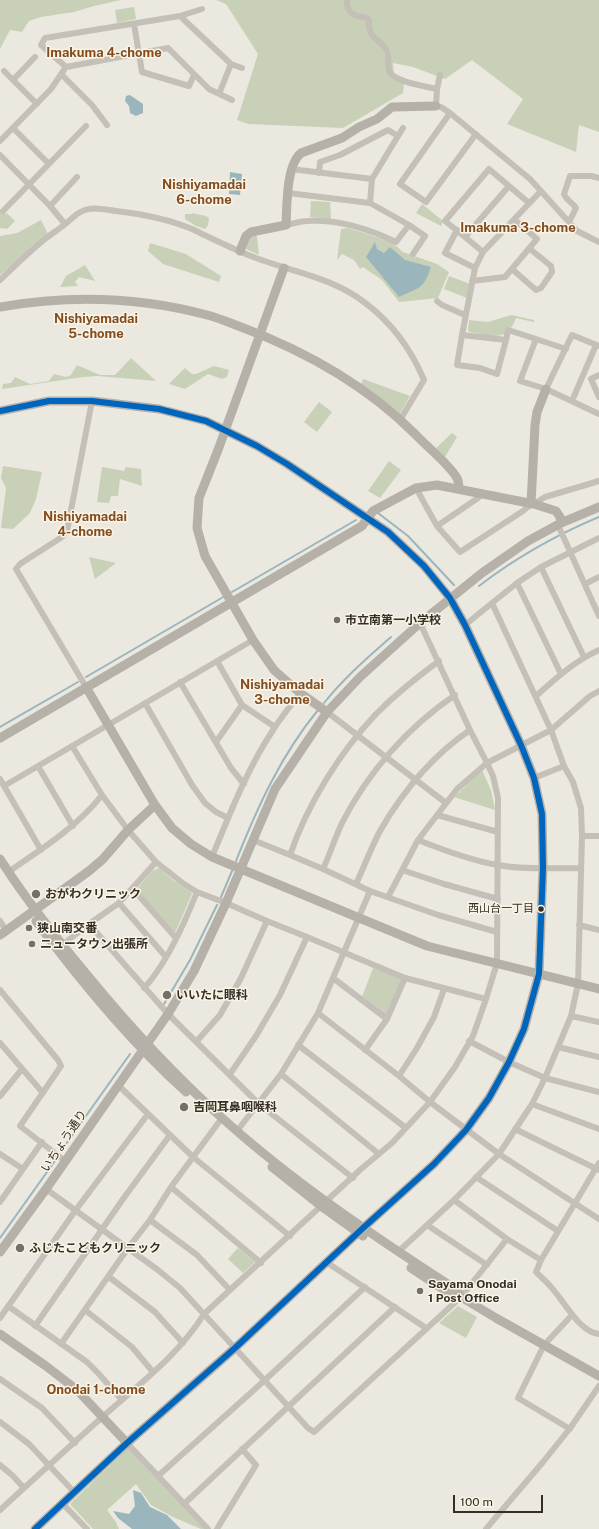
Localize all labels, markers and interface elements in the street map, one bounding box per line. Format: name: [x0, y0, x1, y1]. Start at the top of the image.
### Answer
district label: Imakuma 4-chome: [46, 45, 162, 61]
district label: Nishiyamadai 6-chome: [162, 177, 246, 208]
district label: Imakuma 3-chome: [460, 220, 576, 236]
district label: Nishiyamadai 5-chome: [54, 311, 138, 342]
district label: Nishiyamadai 4-chome: [43, 509, 127, 540]
place label: 市立南第一小学校: [345, 613, 441, 627]
marker: 市立南第一小学校: [332, 615, 342, 625]
district label: Nishiyamadai 3-chome: [240, 677, 324, 708]
place label: おがわクリニック: [45, 887, 141, 901]
marker: おがわクリニック: [30, 888, 42, 900]
place label: 西山台一丁目: [468, 902, 534, 916]
marker: 西山台一丁目: [536, 904, 546, 914]
place label: 狭山南交番: [37, 921, 97, 935]
marker: 狭山南交番: [24, 923, 34, 933]
place label: ニュータウン出張所: [40, 937, 148, 951]
marker: ニュータウン出張所: [27, 939, 37, 949]
place label: いいたに眼科: [176, 988, 248, 1002]
marker: いいたに眼科: [161, 989, 173, 1001]
place label: 吉岡耳鼻咽喉科: [193, 1100, 277, 1114]
marker: 吉岡耳鼻咽喉科: [178, 1101, 190, 1113]
street label: いちょう通り: [38, 1107, 90, 1175]
place label: ふじたこどもクリニック: [29, 1241, 161, 1255]
marker: ふじたこどもクリニック: [14, 1242, 26, 1254]
place label: Sayama Onodai 1 Post Office: [428, 1277, 517, 1305]
marker: Sayama Onodai 1 Post Office: [415, 1286, 425, 1296]
district label: Onodai 1-chome: [47, 1382, 145, 1398]
scale bar: [455, 1487, 545, 1513]
text: 100 m: [460, 1495, 493, 1509]

